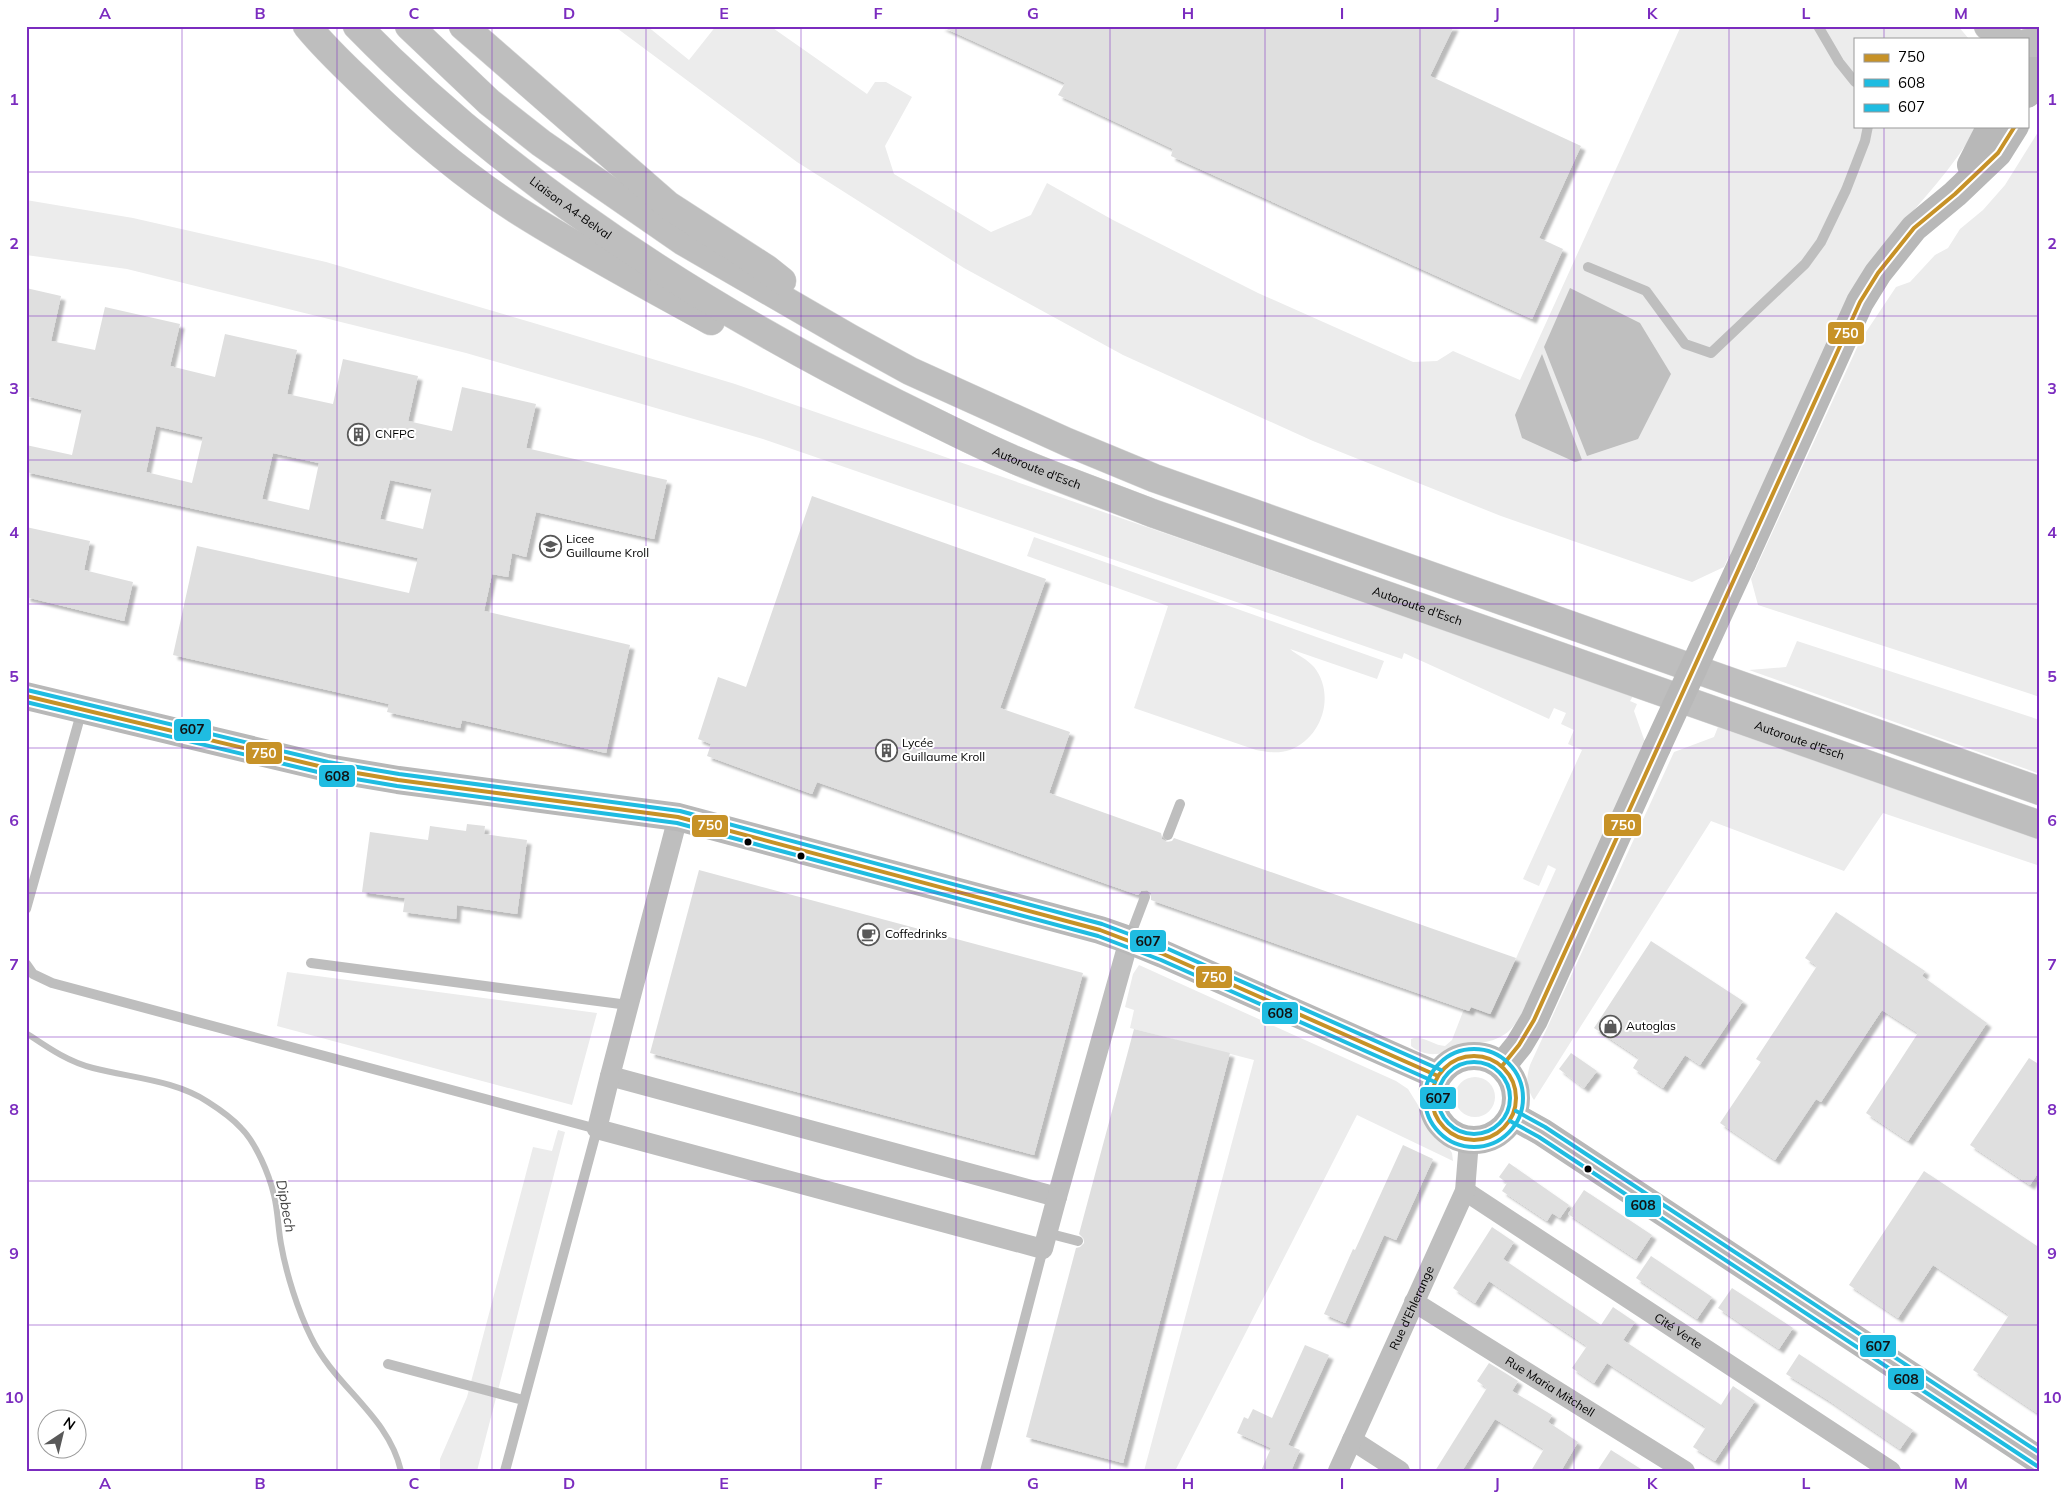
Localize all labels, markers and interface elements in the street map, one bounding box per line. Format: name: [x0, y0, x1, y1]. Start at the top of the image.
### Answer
text: A: [99, 3, 111, 23]
text: B: [254, 3, 266, 23]
text: C: [409, 3, 420, 23]
text: D: [563, 3, 575, 23]
text: E: [719, 3, 729, 23]
text: F: [873, 3, 883, 23]
text: G: [1027, 3, 1039, 23]
text: H: [1182, 3, 1194, 23]
text: I: [1340, 3, 1344, 23]
text: J: [1494, 3, 1500, 23]
text: K: [1647, 3, 1659, 23]
text: L: [1802, 3, 1811, 23]
text: M: [1954, 3, 1968, 23]
legend: [1854, 38, 2028, 128]
text: 750: [1898, 47, 1925, 66]
text: 608: [1898, 73, 1925, 92]
text: 1: [9, 89, 19, 109]
text: 1: [2047, 89, 2057, 109]
text: 607: [1898, 97, 1925, 116]
street label: Liaison A4-Belval: [527, 173, 615, 242]
text: 2: [9, 233, 19, 253]
text: 2: [2047, 233, 2057, 253]
line badge: 750: [1827, 321, 1865, 345]
text: 750: [1833, 324, 1859, 342]
text: 3: [9, 378, 19, 398]
text: 3: [2047, 378, 2057, 398]
building icon: CNFPC: [347, 422, 371, 446]
place label: CNFPC: [375, 426, 415, 441]
street label: Autoroute d'Esch: [990, 443, 1083, 492]
text: 4: [9, 522, 19, 542]
text: 4: [2047, 522, 2057, 542]
place label: Licee Guillaume Kroll: [566, 531, 649, 560]
school or university icon: Licee Guillaume Kroll: [538, 534, 562, 558]
street label: Autoroute d'Esch: [1371, 583, 1465, 629]
text: 5: [9, 666, 19, 686]
text: 5: [2047, 666, 2057, 686]
street label: Autoroute d'Esch: [1753, 717, 1847, 763]
line badge: 607: [173, 718, 212, 742]
text: 607: [179, 720, 205, 738]
place label: Lycée Guillaume Kroll: [902, 735, 985, 764]
building icon: Lycée Guillaume Kroll: [874, 738, 898, 762]
line badge: 750: [245, 741, 283, 765]
text: 750: [251, 744, 277, 762]
line badge: 608: [318, 764, 356, 788]
text: 608: [324, 767, 350, 785]
text: 6: [9, 810, 19, 830]
text: 6: [2047, 810, 2057, 830]
line badge: 750: [1603, 813, 1642, 837]
line badge: 750: [691, 814, 729, 838]
text: 750: [697, 816, 723, 834]
text: 750: [1610, 816, 1636, 834]
unlabelled marker: [743, 837, 753, 847]
unlabelled marker: [796, 851, 806, 861]
cafe icon: Coffedrinks: [857, 922, 881, 946]
place label: Coffedrinks: [885, 926, 947, 941]
line badge: 607: [1129, 929, 1167, 953]
text: 607: [1135, 932, 1161, 950]
text: 7: [9, 954, 19, 974]
text: 7: [2047, 954, 2057, 974]
line badge: 750: [1195, 965, 1233, 989]
text: 750: [1201, 968, 1227, 986]
line badge: 608: [1261, 1001, 1299, 1025]
text: 608: [1267, 1004, 1293, 1022]
shop icon: Autoglas: [1598, 1014, 1622, 1038]
place label: Autoglas: [1626, 1018, 1676, 1033]
line badge: 607: [1419, 1086, 1457, 1110]
text: 607: [1425, 1089, 1451, 1107]
text: 8: [9, 1099, 19, 1119]
text: 8: [2047, 1099, 2057, 1119]
unlabelled marker: [1583, 1164, 1593, 1174]
water label: Dipbech: [272, 1178, 300, 1234]
line badge: 608: [1624, 1194, 1662, 1218]
text: 608: [1630, 1196, 1656, 1214]
text: 9: [9, 1243, 19, 1263]
text: 9: [2047, 1243, 2057, 1263]
street label: Rue d'Ehlerange: [1386, 1263, 1437, 1352]
street label: Cité Verte: [1651, 1309, 1705, 1352]
line badge: 607: [1859, 1334, 1897, 1358]
text: 607: [1865, 1337, 1891, 1355]
street label: Rue Maria Mitchell: [1503, 1353, 1597, 1420]
line badge: 608: [1887, 1367, 1925, 1391]
text: 608: [1893, 1370, 1919, 1388]
text: 10: [4, 1387, 24, 1407]
text: 10: [2042, 1387, 2062, 1407]
north arrow: [38, 1410, 88, 1460]
text: N: [60, 1413, 79, 1434]
text: A: [99, 1473, 111, 1493]
text: B: [254, 1473, 266, 1493]
text: C: [409, 1473, 420, 1493]
text: D: [563, 1473, 575, 1493]
text: E: [719, 1473, 729, 1493]
text: F: [873, 1473, 883, 1493]
text: G: [1027, 1473, 1039, 1493]
text: H: [1182, 1473, 1194, 1493]
text: I: [1340, 1473, 1344, 1493]
text: J: [1494, 1473, 1500, 1493]
text: K: [1647, 1473, 1659, 1493]
text: L: [1802, 1473, 1811, 1493]
text: M: [1954, 1473, 1968, 1493]

